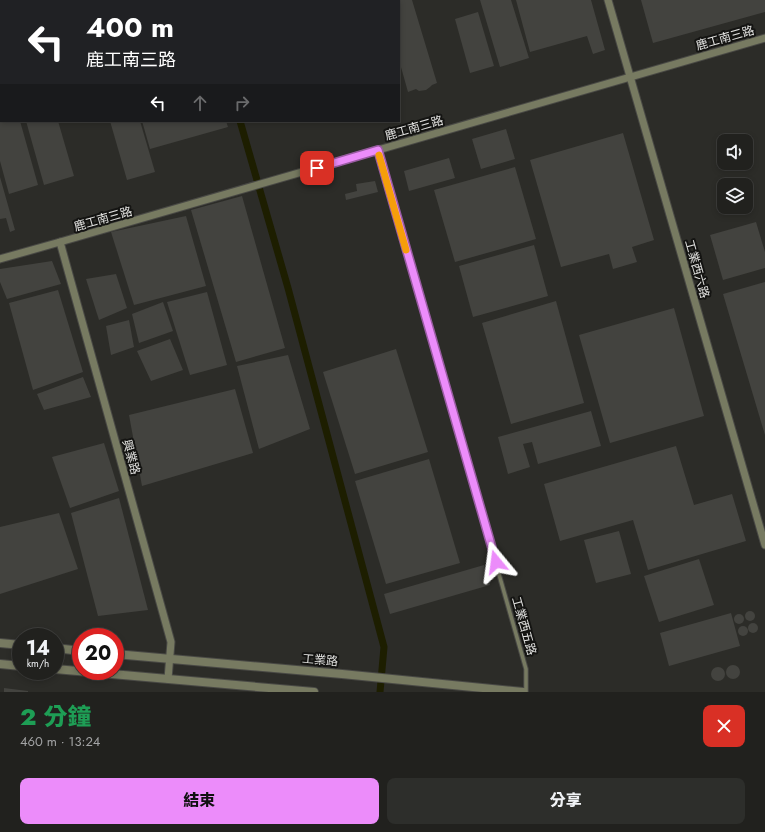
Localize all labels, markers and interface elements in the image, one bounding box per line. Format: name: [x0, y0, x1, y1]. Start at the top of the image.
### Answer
text: 400 m: [86, 7, 174, 48]
icon: left: [20, 16, 72, 68]
street label: 鹿工南三路: [694, 21, 756, 55]
text: 鹿工南三路: [86, 47, 176, 73]
icon: left: [147, 92, 169, 114]
icon: ahead: [189, 92, 211, 114]
icon: right: [231, 92, 253, 114]
street label: 鹿工南三路: [383, 111, 445, 145]
map controls: [717, 134, 753, 214]
button: sound: [717, 134, 753, 170]
pin: [300, 151, 334, 185]
icon: arrive: [306, 157, 328, 179]
button: layers: [717, 178, 753, 214]
street label: 鹿工南三路: [72, 202, 134, 236]
street label: 工業西六路: [680, 238, 714, 300]
street label: 興業路: [118, 437, 144, 477]
position arrow: [475, 541, 517, 583]
street label: 工業西五路: [507, 595, 541, 657]
speed limit sign: 20: [72, 628, 124, 680]
text: 14: [26, 634, 50, 663]
street label: 工業路: [301, 649, 339, 671]
text: km/h: [27, 656, 49, 671]
text: 2 分鐘: [20, 699, 92, 734]
button: close: [703, 705, 745, 747]
text: 460 m · 13:24: [20, 732, 100, 751]
button: 結束: [20, 778, 379, 824]
button: 分享: [387, 778, 745, 824]

